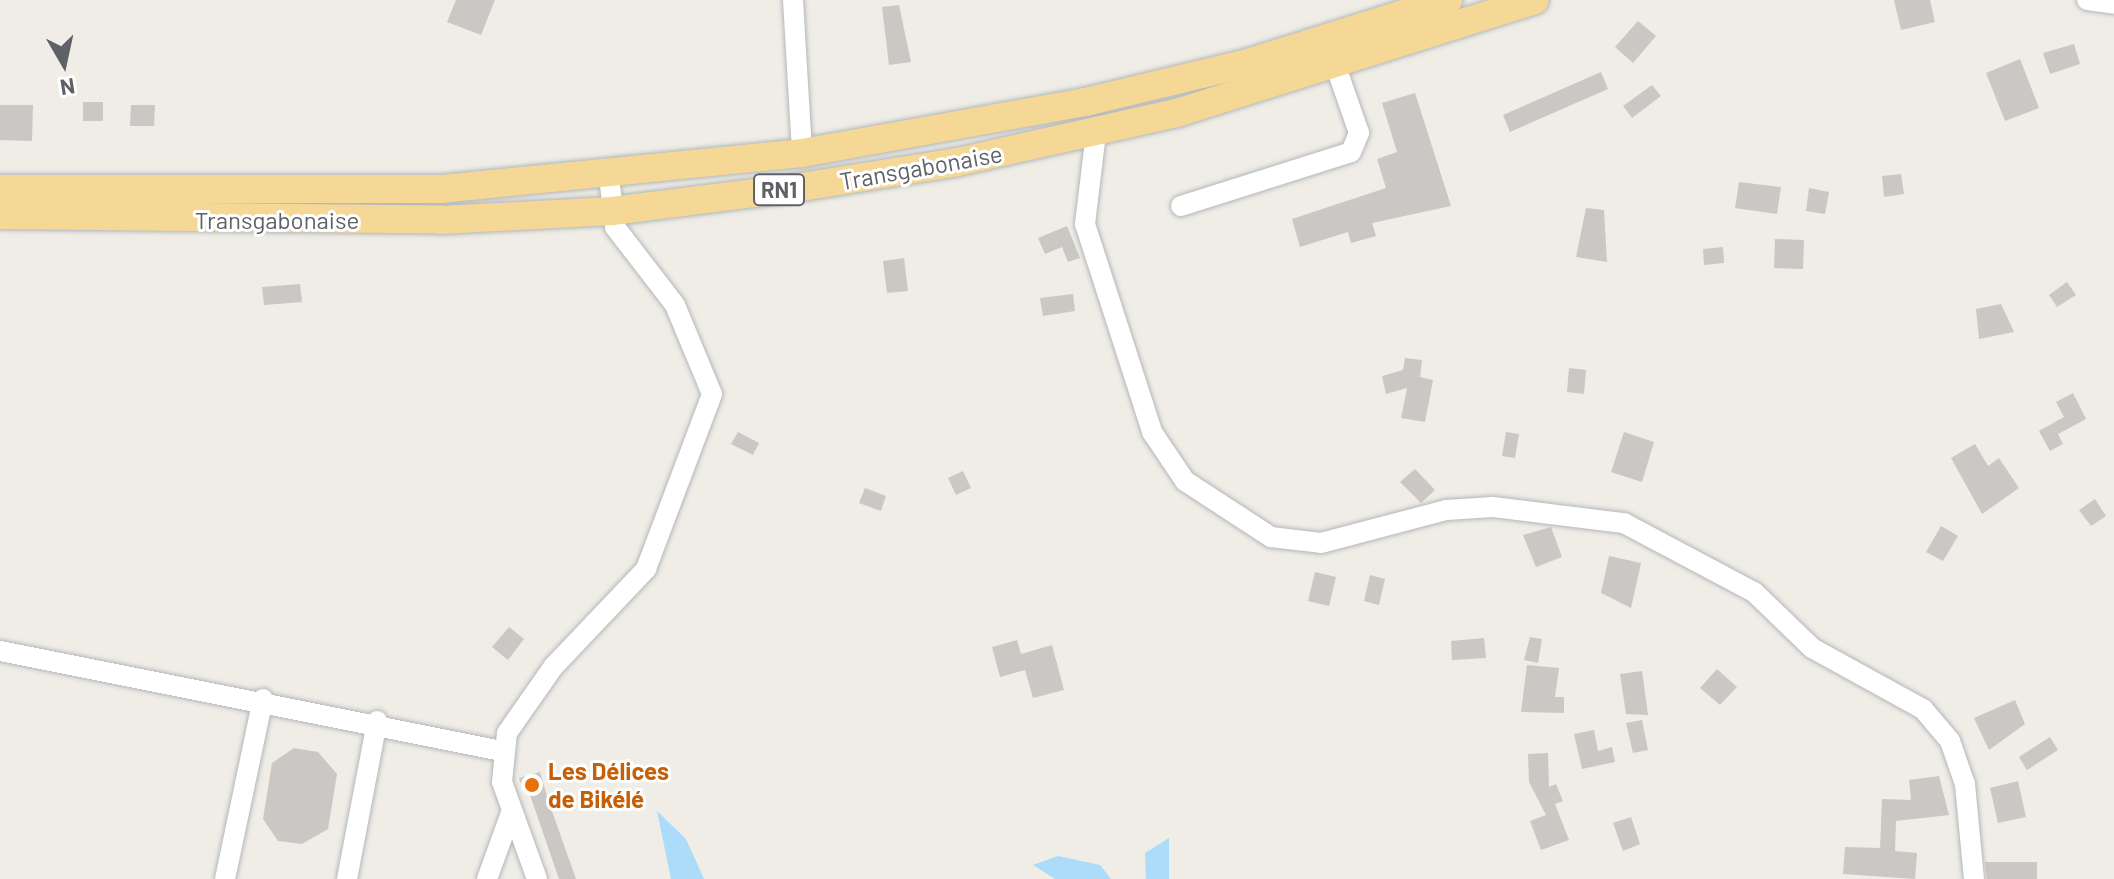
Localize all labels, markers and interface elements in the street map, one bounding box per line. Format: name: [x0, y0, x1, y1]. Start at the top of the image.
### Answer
north arrow: [24, 24, 104, 104]
text: N: [58, 74, 77, 102]
street label: Transgabonaise: [837, 139, 1005, 195]
road number: RN1: [753, 172, 805, 208]
street label: Transgabonaise: [195, 206, 359, 234]
place label: Les Délices de Bikélé: [548, 757, 669, 813]
marker: Les Délices de Bikélé: [523, 776, 541, 794]

